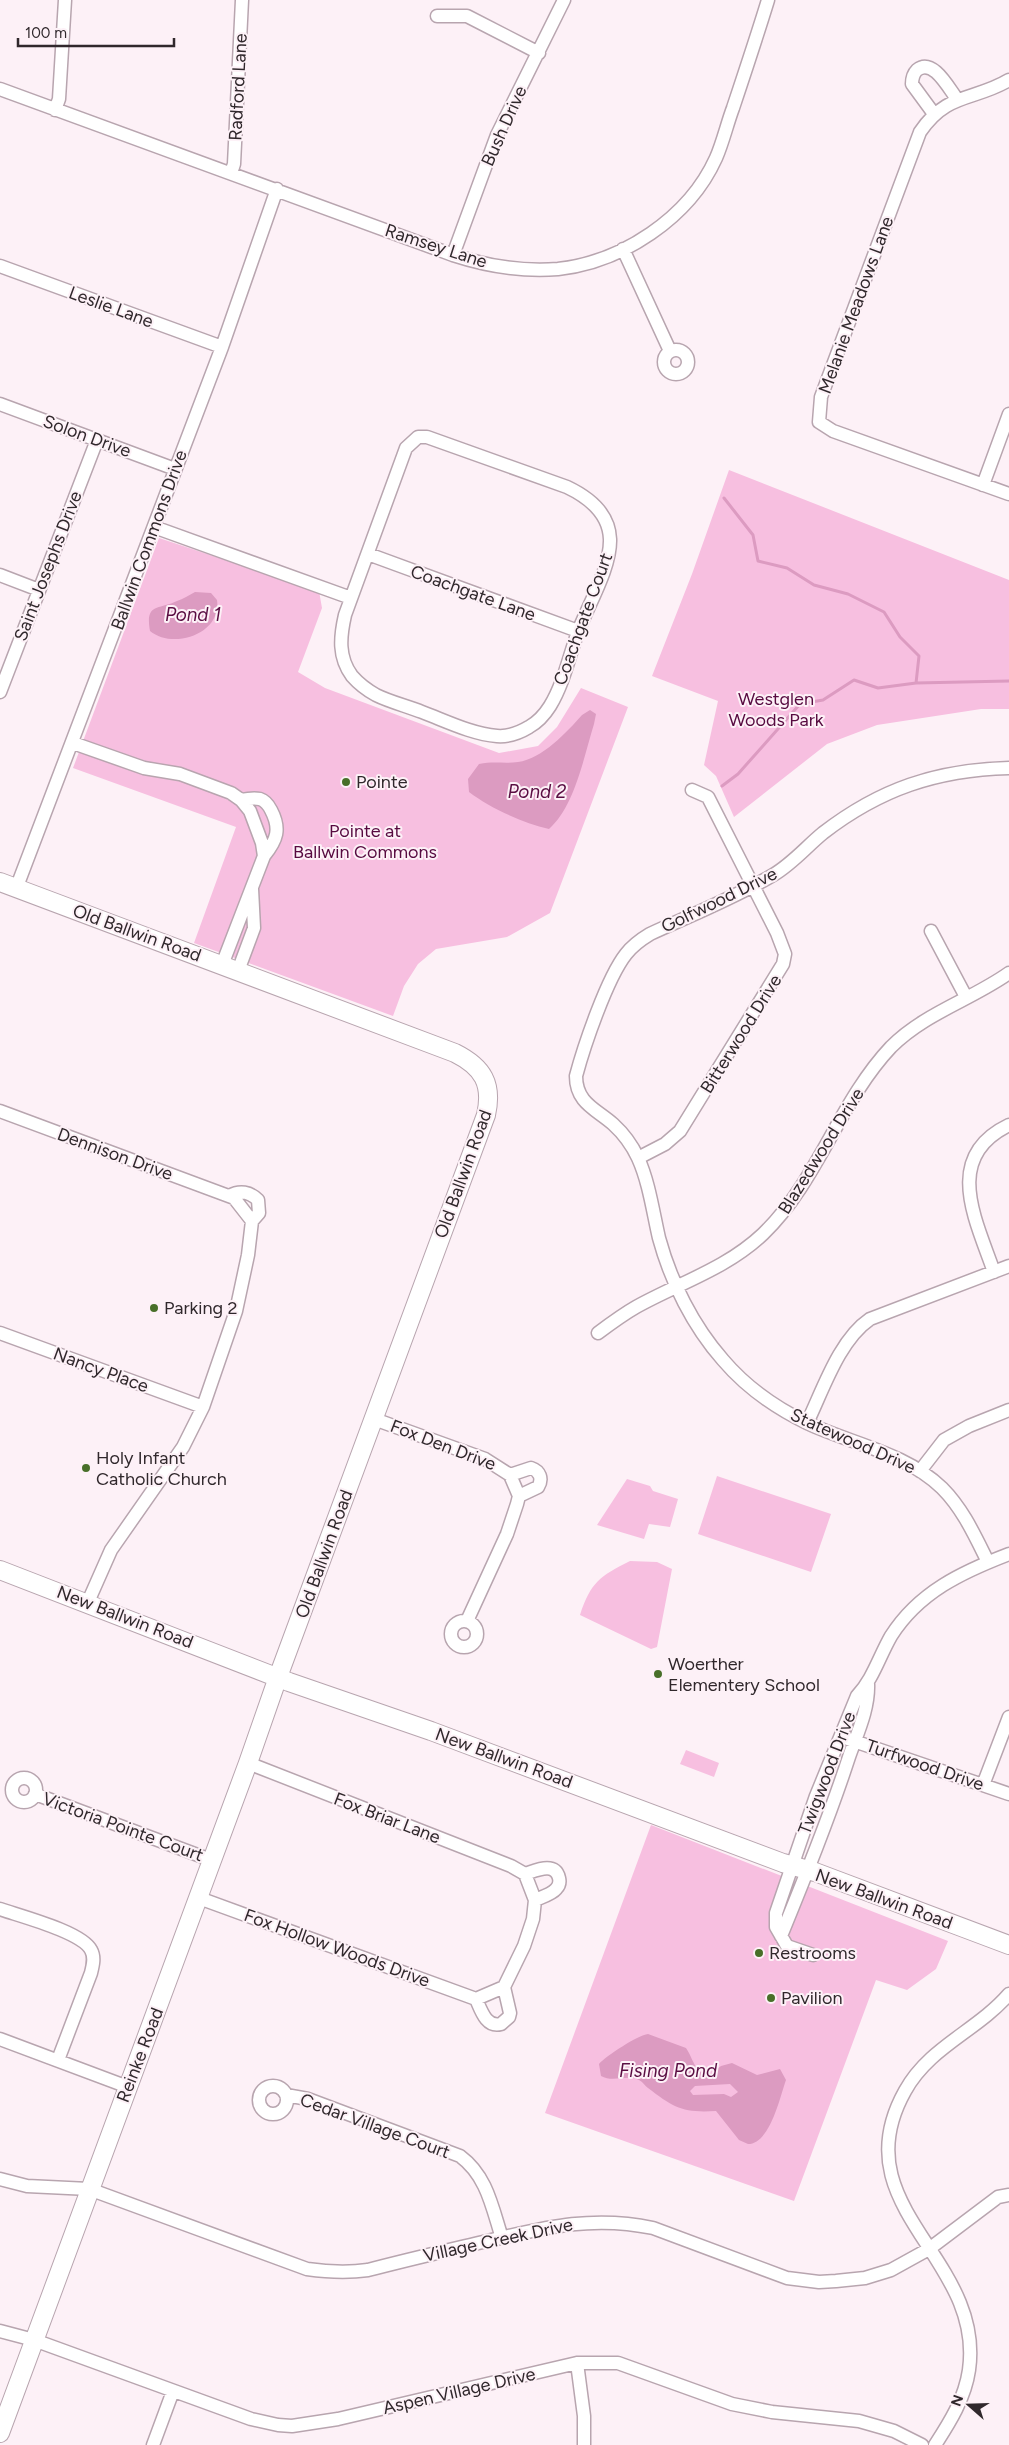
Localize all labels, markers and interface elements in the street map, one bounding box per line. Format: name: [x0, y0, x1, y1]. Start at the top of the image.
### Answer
scale bar: [18, 15, 174, 47]
text: 100 m: [25, 24, 67, 42]
street label: Radford Lane: [224, 33, 252, 141]
street label: Bush Drive: [477, 82, 532, 170]
street label: Melanie Meadows Lane: [814, 213, 898, 397]
street label: Ramsey Lane: [382, 219, 490, 273]
street label: Leslie Lane: [66, 282, 156, 333]
street label: Solon Drive: [40, 410, 134, 462]
street label: Ballwin Commons Drive: [106, 447, 192, 633]
street label: Saint Josephs Drive: [9, 488, 87, 644]
street label: Coachgate Court: [549, 550, 617, 688]
street label: Coachgate Lane: [407, 560, 539, 626]
water label: Pond 1: [165, 603, 221, 626]
park label: Westglen Woods Park: [728, 688, 824, 731]
place label: Pointe: [356, 771, 408, 793]
marker: Pointe: [340, 776, 352, 788]
water label: Pond 2: [508, 780, 567, 803]
park label: Pointe at Ballwin Commons: [293, 820, 437, 863]
street label: Golfwood Drive: [657, 862, 781, 938]
street label: Old Ballwin Road: [70, 900, 204, 966]
street label: Bitterwood Drive: [696, 970, 786, 1098]
street label: Blazedwood Drive: [773, 1084, 869, 1218]
street label: Old Ballwin Road: [430, 1107, 496, 1241]
street label: Dennison Drive: [54, 1123, 176, 1185]
place label: Parking 2: [164, 1297, 238, 1319]
marker: Parking 2: [148, 1302, 160, 1314]
street label: Nancy Place: [50, 1343, 152, 1397]
street label: Statewood Drive: [787, 1404, 919, 1479]
street label: Fox Den Drive: [387, 1415, 499, 1475]
place label: Holy Infant Catholic Church: [96, 1447, 227, 1490]
marker: Holy Infant Catholic Church: [80, 1462, 92, 1474]
street label: Old Ballwin Road: [291, 1487, 357, 1621]
street label: New Ballwin Road: [54, 1581, 196, 1653]
place label: Woerther Elementery School: [668, 1653, 820, 1696]
marker: Woerther Elementery School: [652, 1668, 664, 1680]
street label: Twigwood Drive: [793, 1708, 861, 1838]
street label: New Ballwin Road: [432, 1723, 576, 1793]
street label: Turfwood Drive: [863, 1735, 987, 1796]
street label: Victoria Pointe Court: [39, 1788, 207, 1866]
street label: Fox Briar Lane: [331, 1788, 444, 1848]
street label: New Ballwin Road: [812, 1864, 956, 1934]
street label: Fox Hollow Woods Drive: [241, 1904, 433, 1992]
place label: Restrooms: [769, 1942, 856, 1964]
marker: Restrooms: [753, 1947, 765, 1959]
place label: Pavilion: [781, 1987, 842, 2009]
marker: Pavilion: [765, 1992, 777, 2004]
street label: Reinke Road: [112, 2005, 168, 2105]
water label: Fising Pond: [619, 2059, 718, 2082]
street label: Cedar Village Court: [297, 2089, 453, 2163]
street label: Village Creek Drive: [421, 2213, 575, 2267]
street label: Aspen Village Drive: [381, 2363, 538, 2419]
north arrow: [944, 2380, 994, 2430]
text: N: [947, 2393, 967, 2409]

